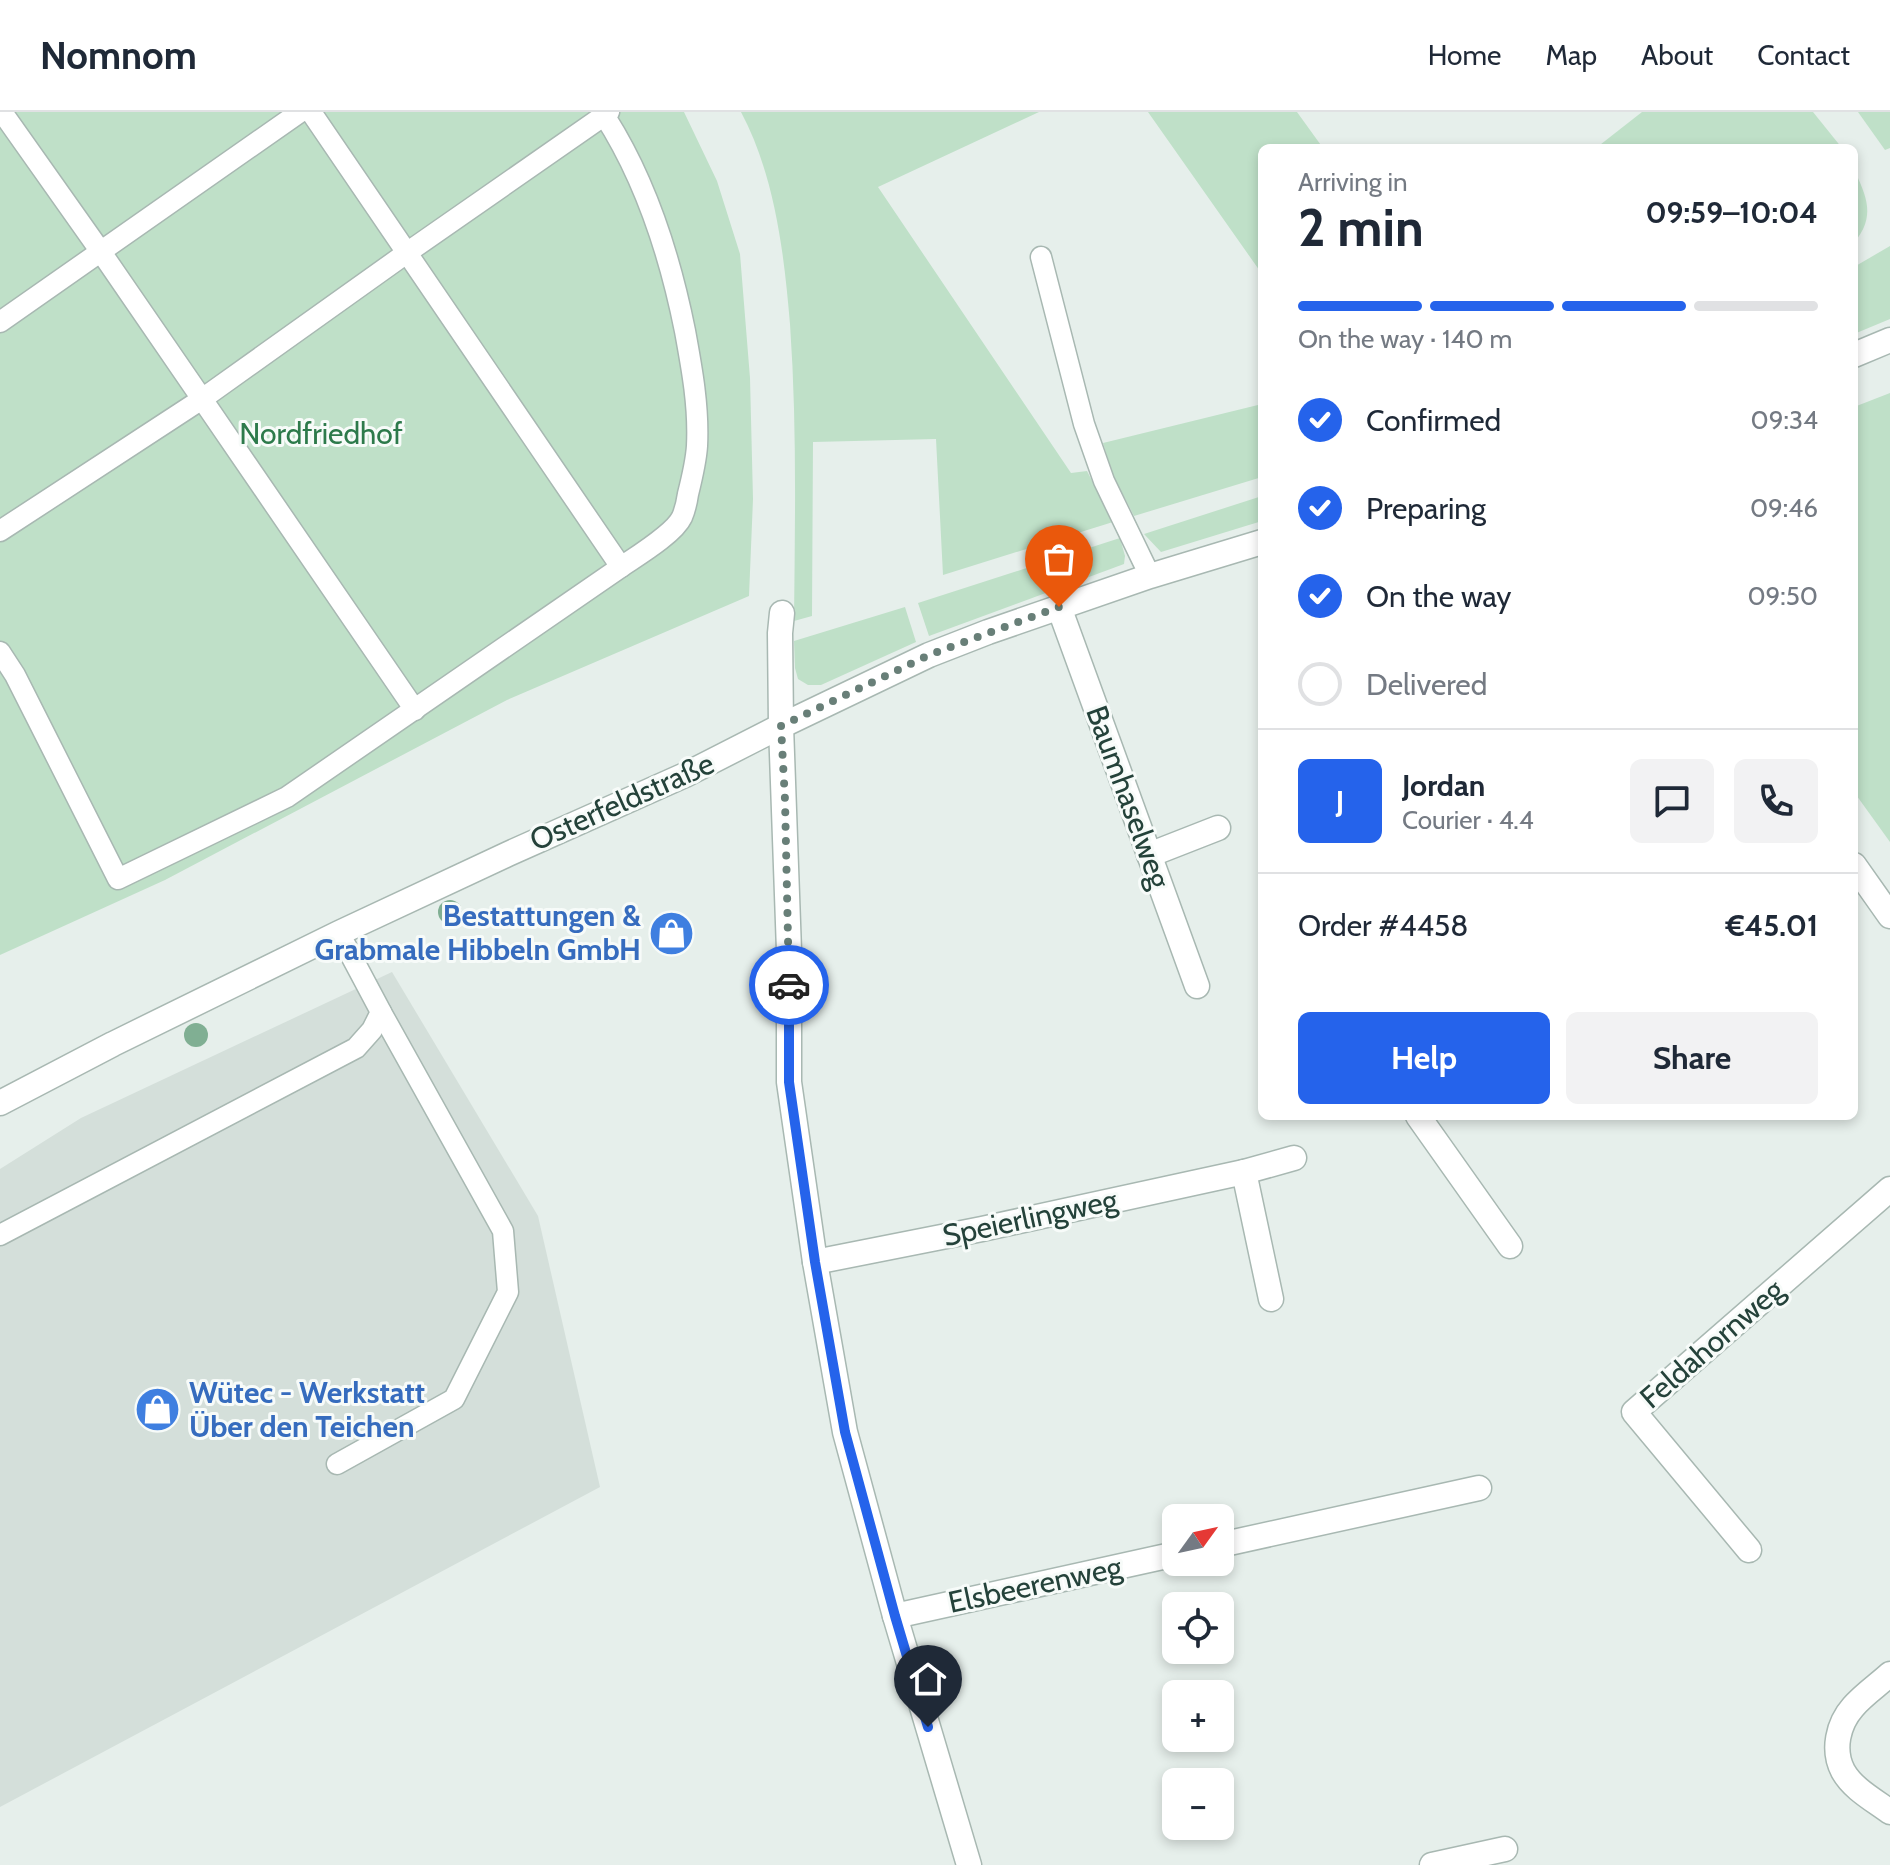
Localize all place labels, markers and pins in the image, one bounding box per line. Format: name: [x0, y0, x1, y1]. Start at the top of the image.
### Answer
pin: [1025, 525, 1093, 607]
place label: Bestattungen & Grabmale Hibbeln GmbH: [315, 897, 641, 968]
shop icon: Bestattungen & Grabmale Hibbeln GmbH: [648, 909, 696, 957]
place label: Wütec - Werkstatt Über den Teichen: [189, 1374, 425, 1445]
shop icon: Wütec - Werkstatt Über den Teichen: [134, 1386, 182, 1434]
pin: [894, 1645, 962, 1727]

